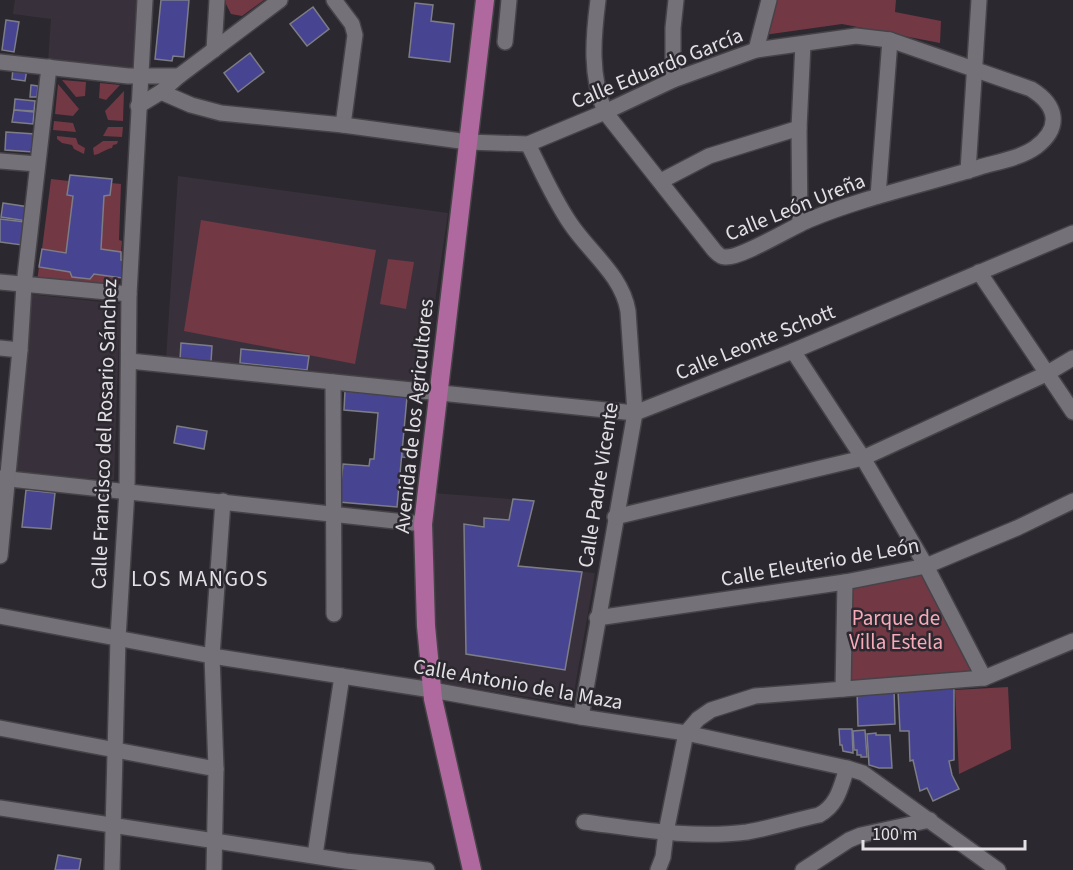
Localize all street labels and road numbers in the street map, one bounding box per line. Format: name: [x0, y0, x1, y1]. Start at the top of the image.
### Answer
street label: Calle Eduardo García: [567, 20, 747, 116]
street label: Calle León Ureña: [721, 165, 869, 249]
street label: Calle Francisco del Rosario Sánchez: [84, 278, 124, 590]
street label: Calle Leonte Schott: [671, 296, 839, 388]
street label: Avenida de los Agricultores: [387, 297, 441, 535]
street label: Calle Padre Vicente: [570, 400, 626, 570]
street label: Calle Eleuterio de León: [718, 530, 922, 594]
street label: Calle Antonio de la Maza: [411, 651, 625, 717]

